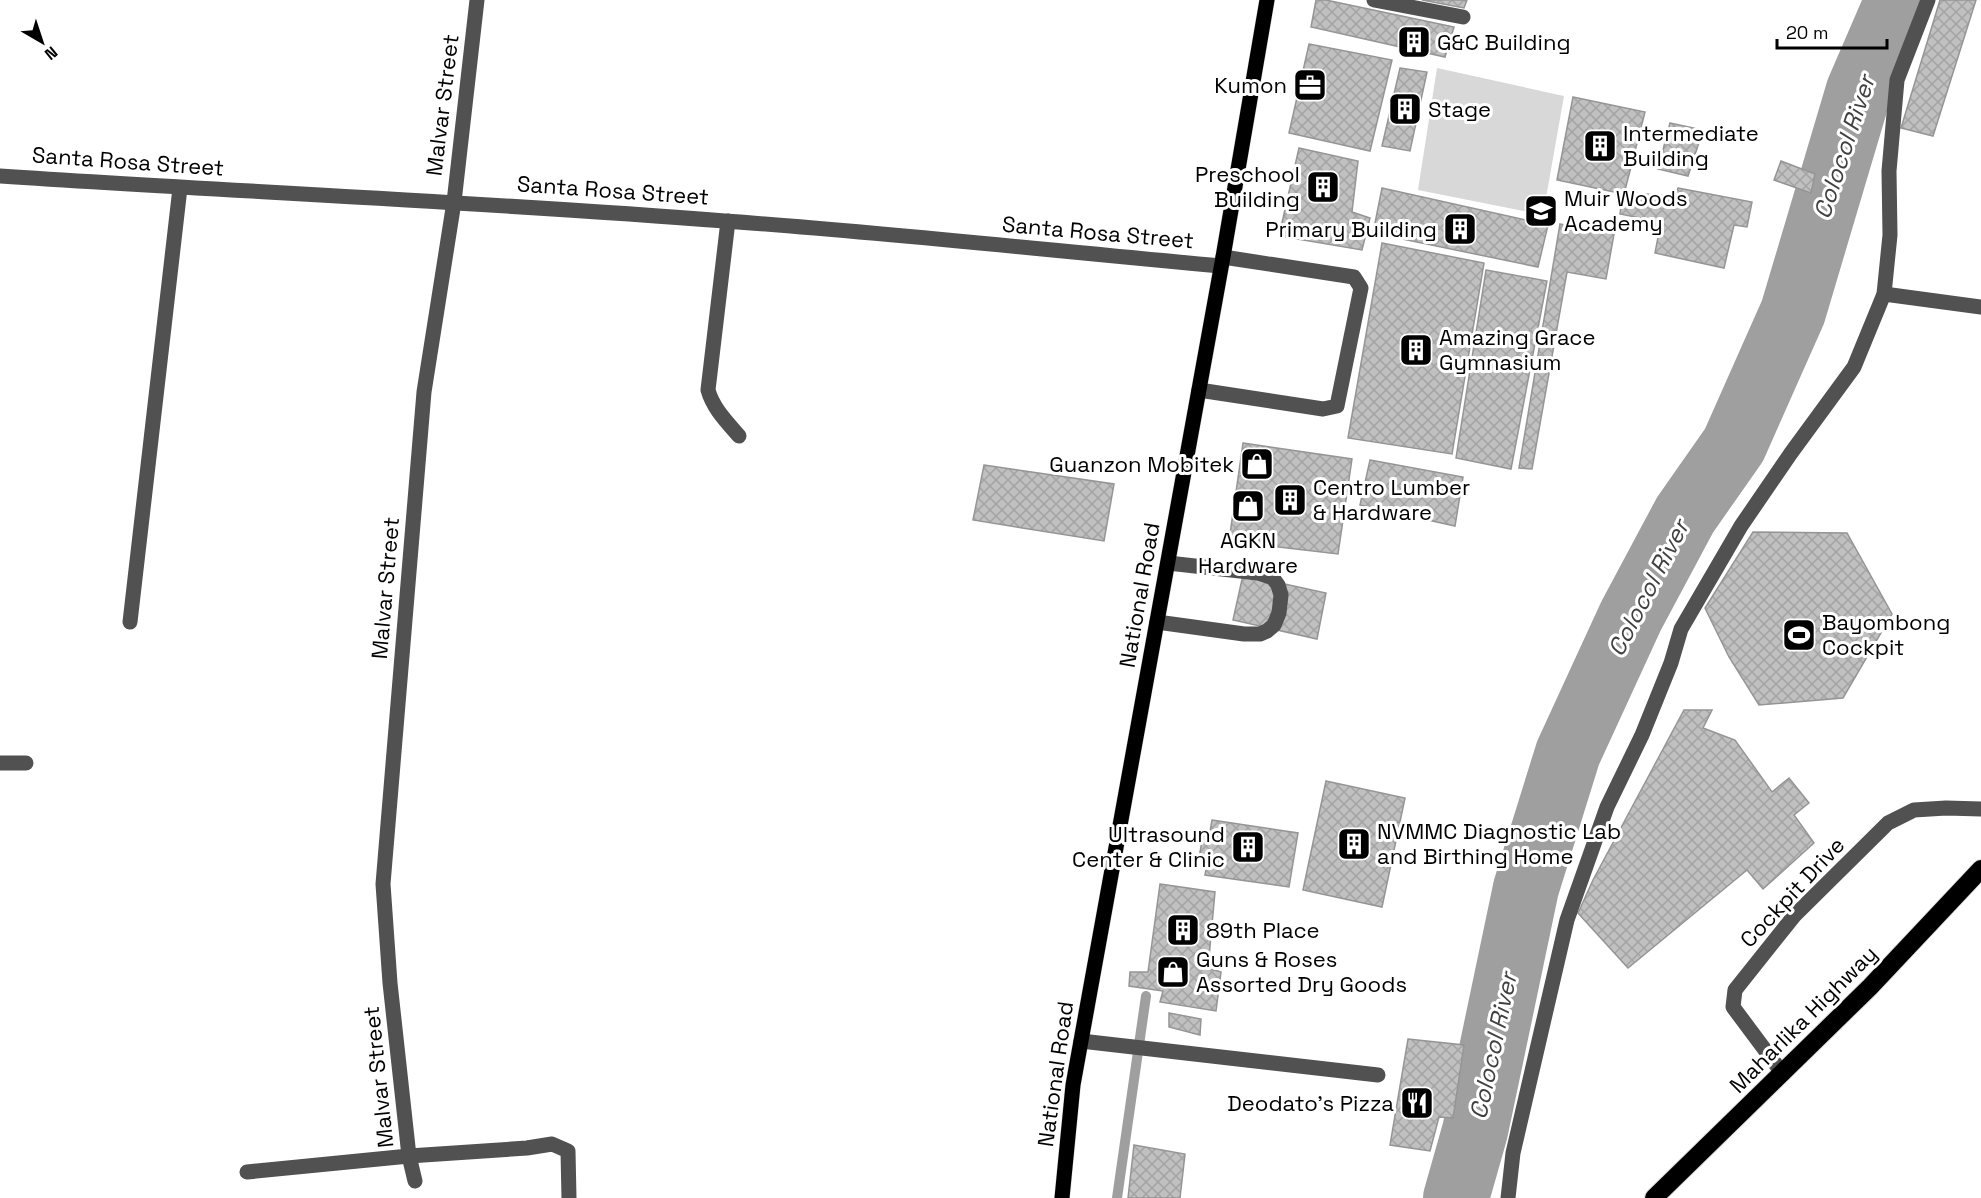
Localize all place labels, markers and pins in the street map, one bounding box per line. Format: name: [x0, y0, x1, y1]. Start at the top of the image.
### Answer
building icon: G&C Building: [1396, 24, 1432, 60]
place label: G&C Building: [1437, 28, 1571, 56]
office icon: Kumon: [1292, 67, 1328, 103]
place label: Kumon: [1214, 71, 1287, 99]
building icon: Stage: [1387, 91, 1423, 127]
place label: Stage: [1428, 95, 1491, 123]
place label: Intermediate Building: [1623, 119, 1759, 172]
building icon: Intermediate Building: [1582, 128, 1618, 164]
place label: Preschool Building: [1195, 160, 1300, 213]
building icon: Preschool Building: [1305, 169, 1341, 205]
place label: Muir Woods Academy: [1564, 184, 1688, 237]
school or university icon: Muir Woods Academy: [1523, 193, 1559, 229]
building icon: Primary Building: [1442, 211, 1478, 247]
place label: Primary Building: [1265, 215, 1437, 243]
place label: Amazing Grace Gymnasium: [1439, 323, 1596, 376]
building icon: Amazing Grace Gymnasium: [1398, 332, 1434, 368]
shop icon: Guanzon Mobitek: [1239, 446, 1275, 482]
place label: Guanzon Mobitek: [1049, 450, 1234, 478]
place label: Centro Lumber & Hardware: [1313, 473, 1470, 526]
building icon: Centro Lumber & Hardware: [1272, 482, 1308, 518]
shop icon: AGKN Hardware: [1230, 488, 1266, 524]
place label: AGKN Hardware: [1198, 526, 1298, 579]
place label: Bayombong Cockpit: [1822, 608, 1950, 661]
sports icon: Bayombong Cockpit: [1781, 617, 1817, 653]
place label: NVMMC Diagnostic Lab and Birthing Home: [1377, 817, 1621, 870]
place label: Ultrasound Center & Clinic: [1072, 820, 1225, 873]
building icon: NVMMC Diagnostic Lab and Birthing Home: [1336, 826, 1372, 862]
building icon: Ultrasound Center & Clinic: [1230, 829, 1266, 865]
building icon: 89th Place: [1165, 912, 1201, 948]
place label: 89th Place: [1206, 916, 1320, 944]
place label: Guns & Roses Assorted Dry Goods: [1196, 945, 1407, 998]
shop icon: Guns & Roses Assorted Dry Goods: [1155, 954, 1191, 990]
restaurant icon: Deodato's Pizza: [1399, 1085, 1435, 1121]
place label: Deodato's Pizza: [1227, 1089, 1394, 1117]

